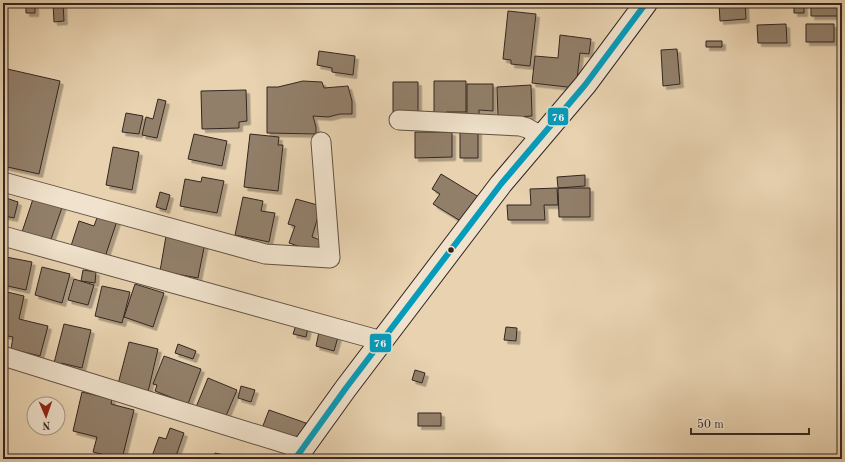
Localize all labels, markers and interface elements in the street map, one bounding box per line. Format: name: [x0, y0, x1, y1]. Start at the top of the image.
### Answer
line badge: 76: [547, 107, 569, 126]
text: 76: [552, 113, 564, 124]
unlabelled marker: [446, 245, 456, 255]
line badge: 76: [369, 333, 392, 353]
text: 76: [374, 339, 386, 350]
north arrow: [26, 396, 66, 436]
scale bar: [691, 410, 809, 436]
text: 50 m: [697, 418, 724, 431]
text: N: [41, 419, 51, 430]

